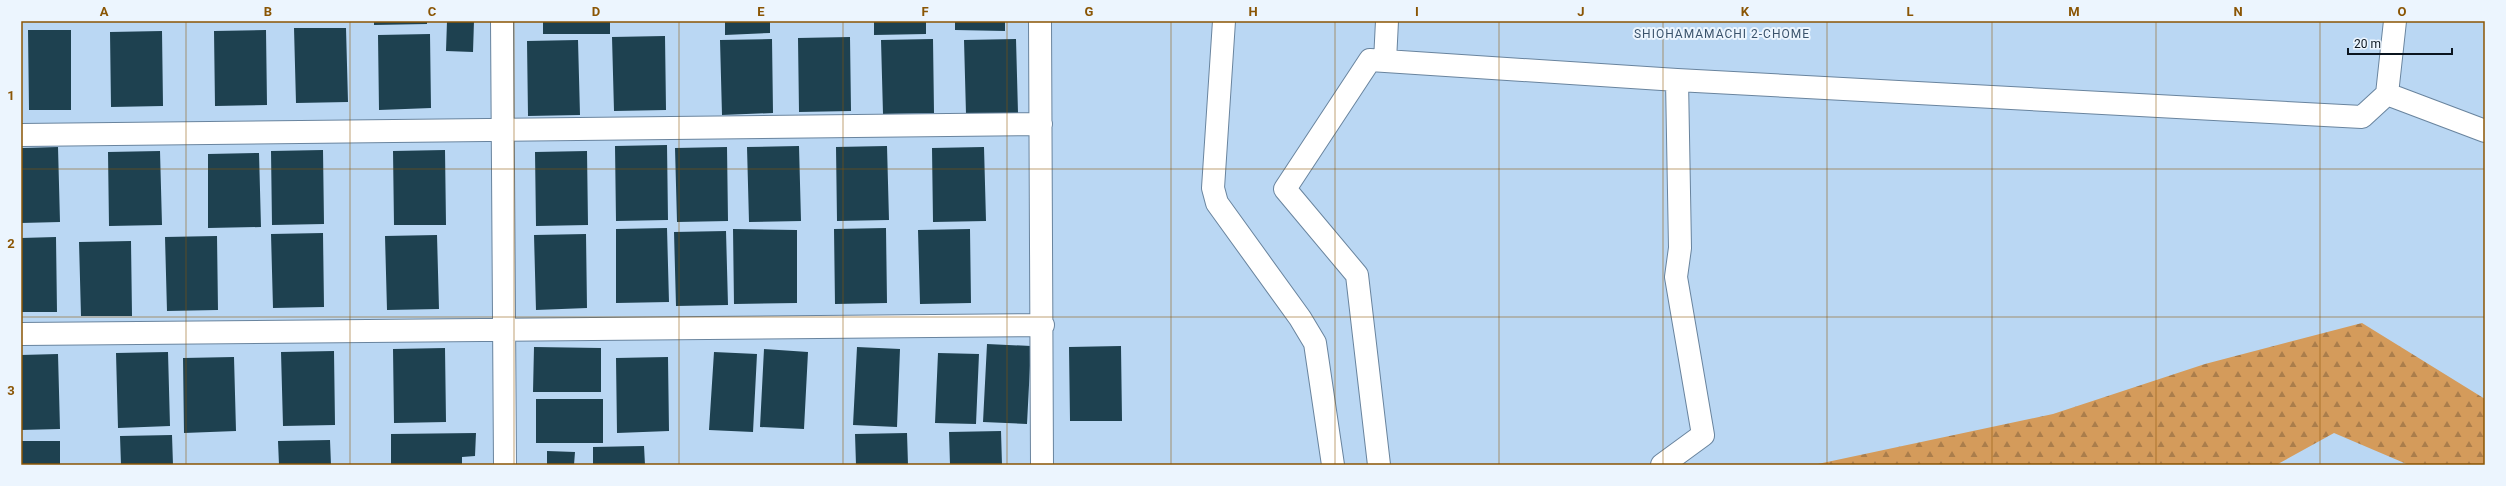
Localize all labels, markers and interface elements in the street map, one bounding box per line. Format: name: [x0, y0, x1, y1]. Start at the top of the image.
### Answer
text: A: [100, 4, 109, 19]
text: B: [264, 4, 272, 19]
text: C: [428, 4, 437, 19]
text: D: [592, 4, 600, 19]
text: E: [757, 4, 765, 19]
text: F: [921, 4, 929, 19]
text: G: [1085, 4, 1094, 19]
text: H: [1248, 4, 1258, 19]
text: I: [1415, 4, 1419, 19]
text: J: [1577, 4, 1585, 19]
text: K: [1741, 4, 1750, 19]
text: L: [1906, 4, 1914, 19]
text: M: [2068, 4, 2080, 19]
text: N: [2233, 4, 2243, 19]
text: O: [2398, 4, 2407, 19]
district label: SHIOHAMAMACHI 2-CHOME: [1634, 27, 1810, 41]
scale bar: [2348, 30, 2452, 56]
text: 20 m: [2354, 37, 2381, 51]
text: 1: [7, 88, 15, 103]
text: 2: [7, 236, 15, 251]
text: 3: [7, 383, 15, 398]

